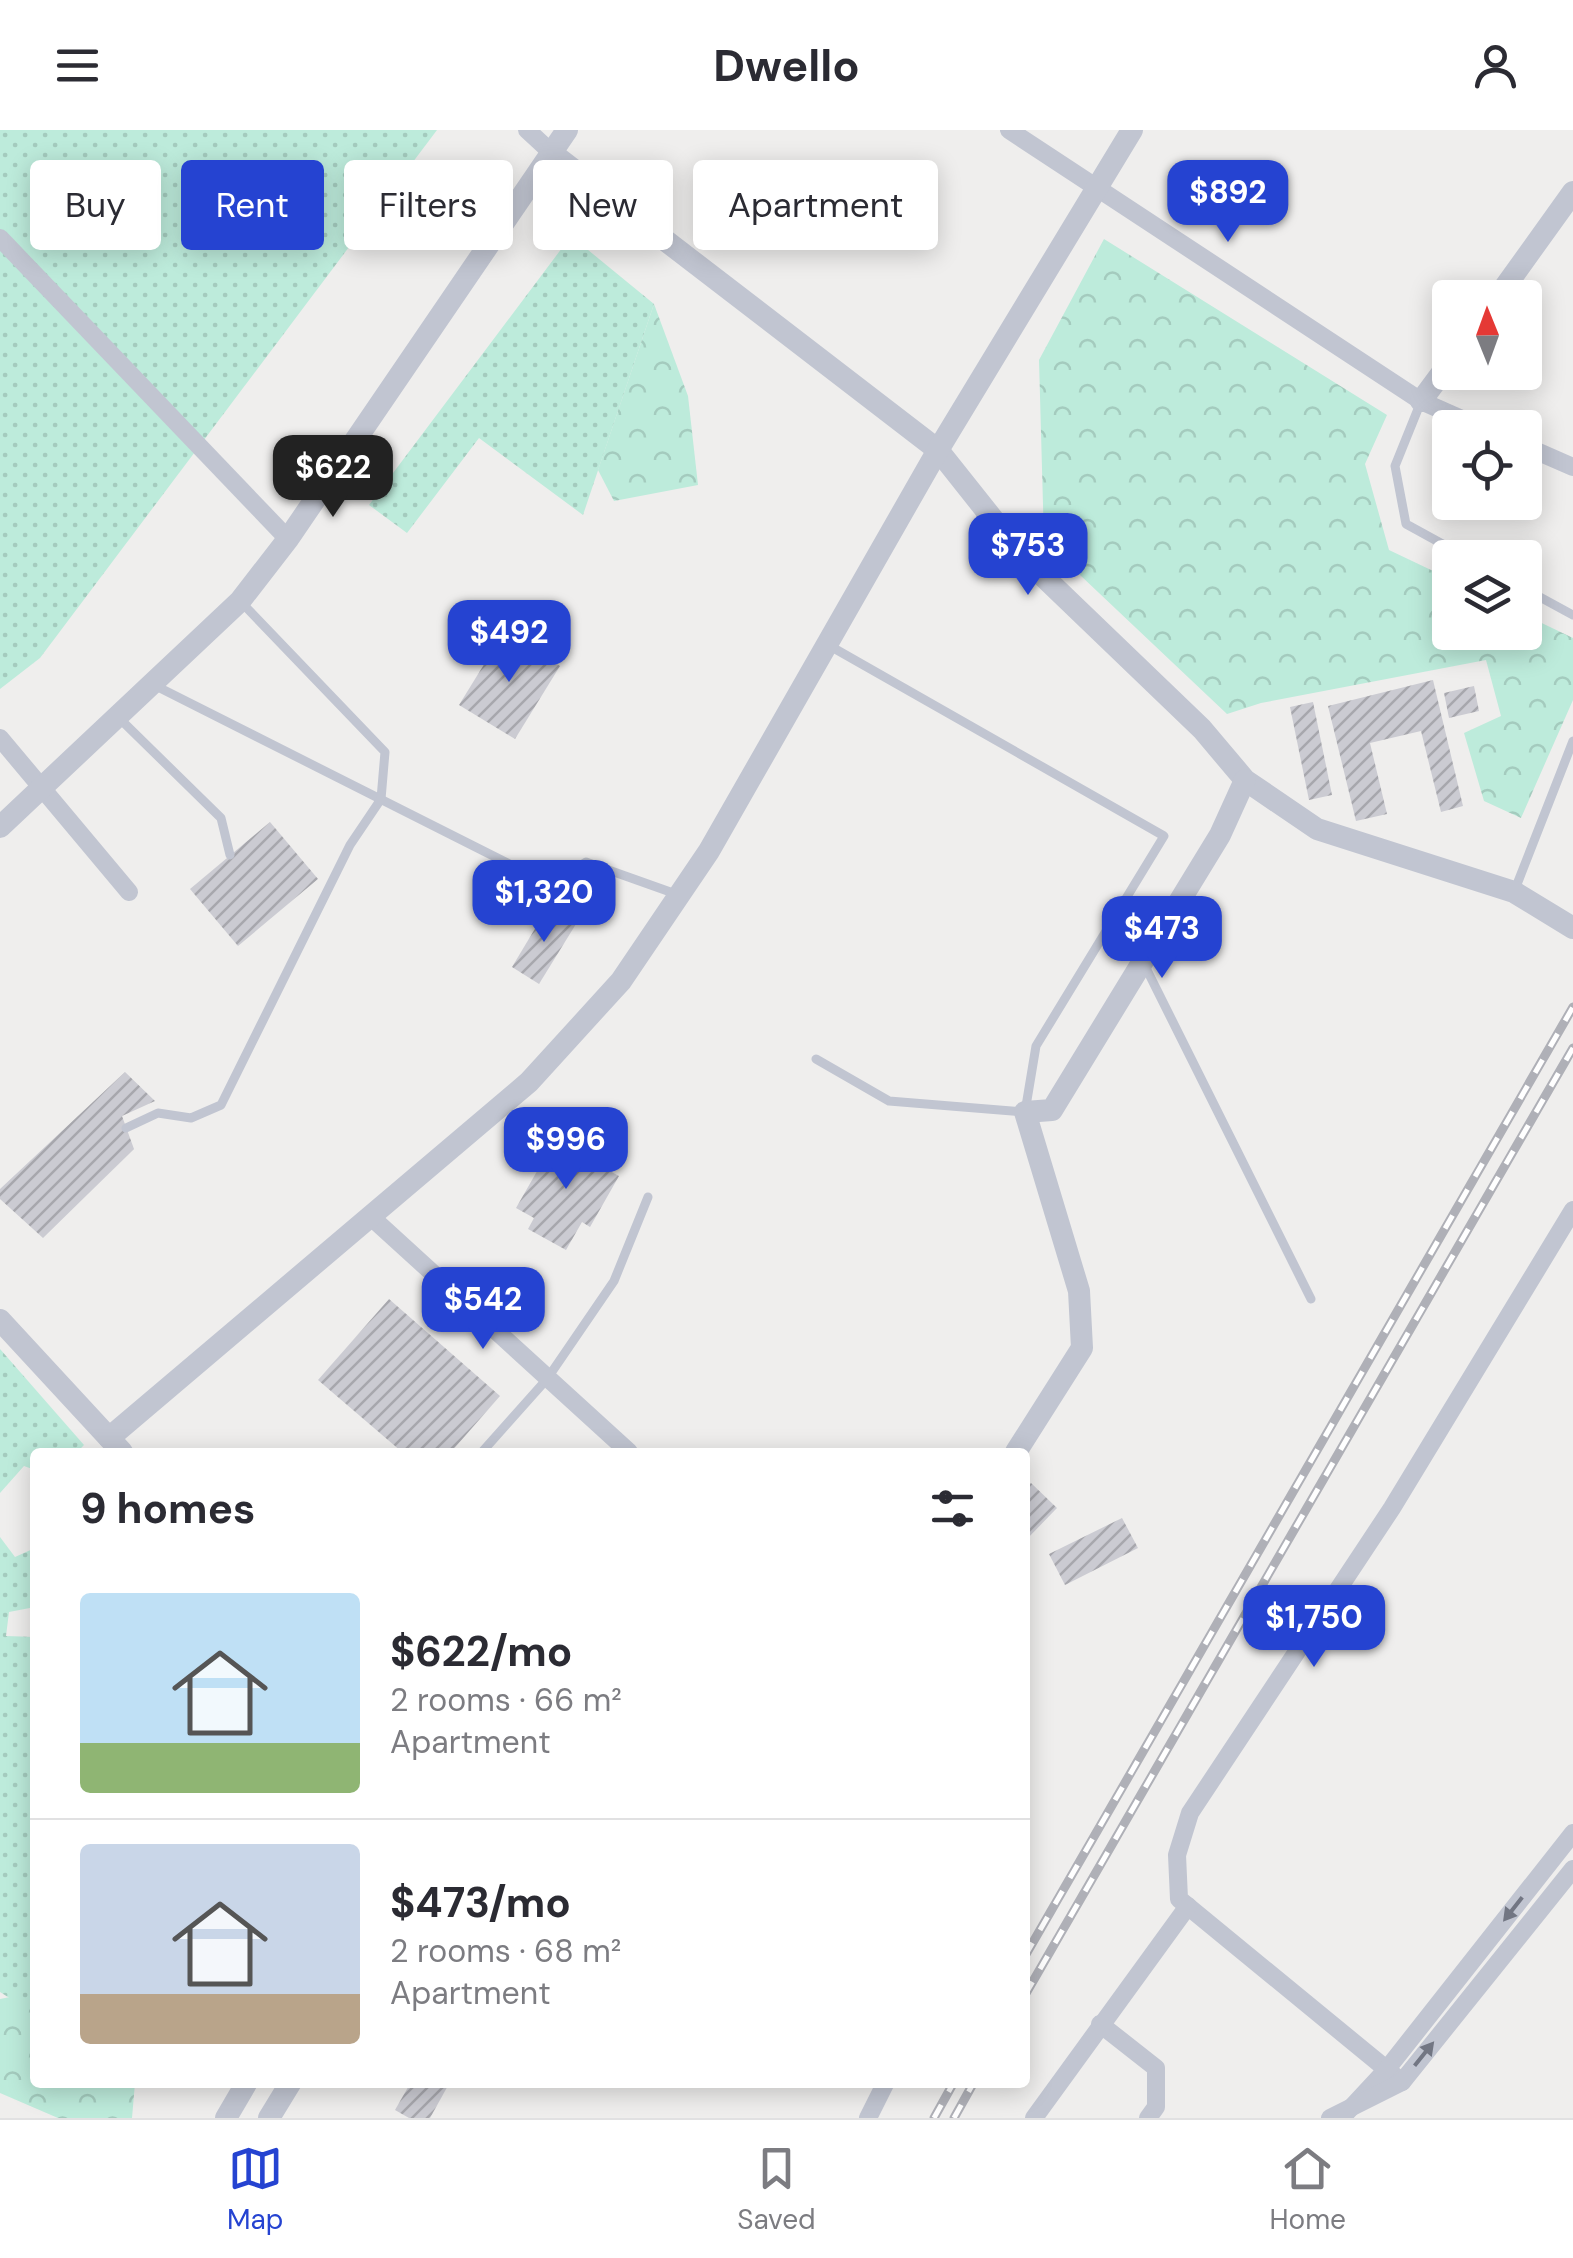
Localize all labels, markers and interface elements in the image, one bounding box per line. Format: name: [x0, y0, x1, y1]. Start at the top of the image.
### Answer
text: Dwello: [713, 36, 860, 95]
icon: menu: [50, 38, 105, 93]
icon: person: [1468, 38, 1523, 93]
chip: Buy: [30, 160, 161, 250]
chip: Rent: [181, 160, 324, 250]
chip: Filters: [344, 160, 513, 250]
chip: New: [533, 160, 673, 250]
chip: Apartment: [693, 160, 938, 250]
pin: $892: [1169, 160, 1287, 245]
text: $892: [1189, 171, 1267, 213]
north arrow: [1432, 280, 1542, 390]
map controls: [1432, 280, 1542, 650]
button: locate: [1432, 410, 1542, 520]
pin: $622: [274, 435, 392, 520]
text: $622: [295, 446, 371, 488]
pin: $753: [969, 513, 1087, 598]
text: $753: [991, 524, 1065, 566]
button: layers: [1432, 540, 1542, 650]
pin: $492: [450, 600, 568, 685]
text: $492: [470, 611, 548, 653]
pin: $1,320: [463, 860, 625, 945]
text: $1,320: [494, 871, 594, 913]
pin: $473: [1103, 896, 1221, 981]
text: $473: [1124, 907, 1200, 949]
pin: $996: [507, 1107, 625, 1192]
text: $996: [526, 1118, 606, 1160]
pin: $542: [424, 1267, 542, 1352]
text: $542: [444, 1278, 522, 1320]
text: 9 homes: [80, 1481, 255, 1536]
icon: filters: [925, 1481, 980, 1536]
pin: $1,750: [1233, 1585, 1395, 1670]
text: $1,750: [1265, 1596, 1363, 1638]
text: $622/mo: [390, 1624, 572, 1679]
icon: home: [160, 1633, 280, 1753]
text: 2 rooms · 66 m²: [390, 1679, 622, 1721]
text: Apartment: [390, 1721, 551, 1763]
text: $473/mo: [390, 1875, 571, 1930]
icon: home: [160, 1884, 280, 2004]
one-way arrow: [1503, 1897, 1524, 1922]
text: 2 rooms · 68 m²: [390, 1930, 621, 1972]
text: Apartment: [390, 1972, 551, 2014]
one-way arrow: [1413, 2041, 1434, 2066]
tab: Map: [227, 2141, 283, 2238]
tab: Saved: [737, 2141, 816, 2238]
tab: Home: [1270, 2141, 1346, 2238]

